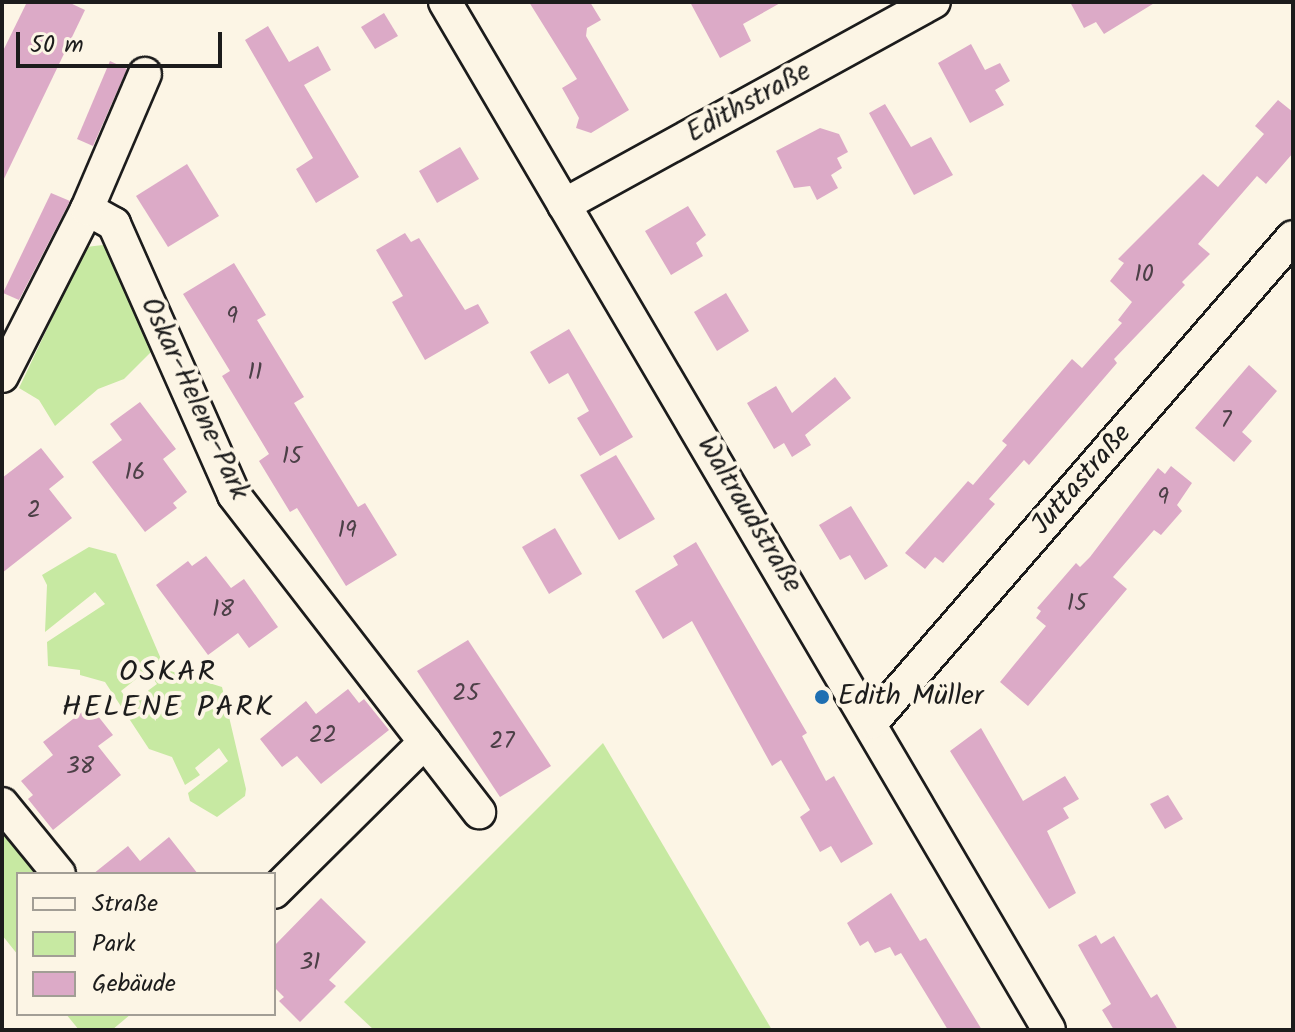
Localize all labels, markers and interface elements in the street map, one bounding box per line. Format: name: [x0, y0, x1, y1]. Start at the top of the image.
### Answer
scale bar: [20, 16, 226, 66]
text: 50 m: [30, 26, 84, 65]
street label: Edithstraße: [681, 55, 817, 151]
house number: 10: [1134, 261, 1154, 289]
street label: Oskar-Helene-Park: [132, 292, 256, 506]
house number: 9: [226, 303, 238, 331]
house number: 11: [247, 359, 263, 387]
house number: 7: [1220, 407, 1232, 435]
street label: Juttastraße: [1025, 418, 1139, 542]
street label: Waltraudstraße: [689, 431, 809, 599]
house number: 15: [282, 443, 302, 471]
house number: 16: [125, 459, 145, 487]
house number: 9: [1157, 484, 1169, 512]
house number: 2: [27, 497, 41, 525]
house number: 19: [337, 517, 357, 545]
house number: 15: [1067, 590, 1087, 618]
house number: 18: [212, 596, 234, 624]
district label: OSKAR HELENE PARK: [61, 655, 275, 726]
house number: 25: [453, 680, 479, 708]
place label: Edith Müller: [838, 680, 983, 714]
marker: Edith Müller: [813, 688, 831, 706]
house number: 22: [309, 722, 337, 750]
house number: 27: [489, 728, 515, 756]
house number: 38: [66, 753, 94, 781]
legend: [16, 872, 276, 1016]
text: Straße: [92, 885, 158, 924]
text: Park: [92, 925, 136, 964]
house number: 31: [299, 949, 321, 977]
text: Gebäude: [92, 965, 176, 1004]

